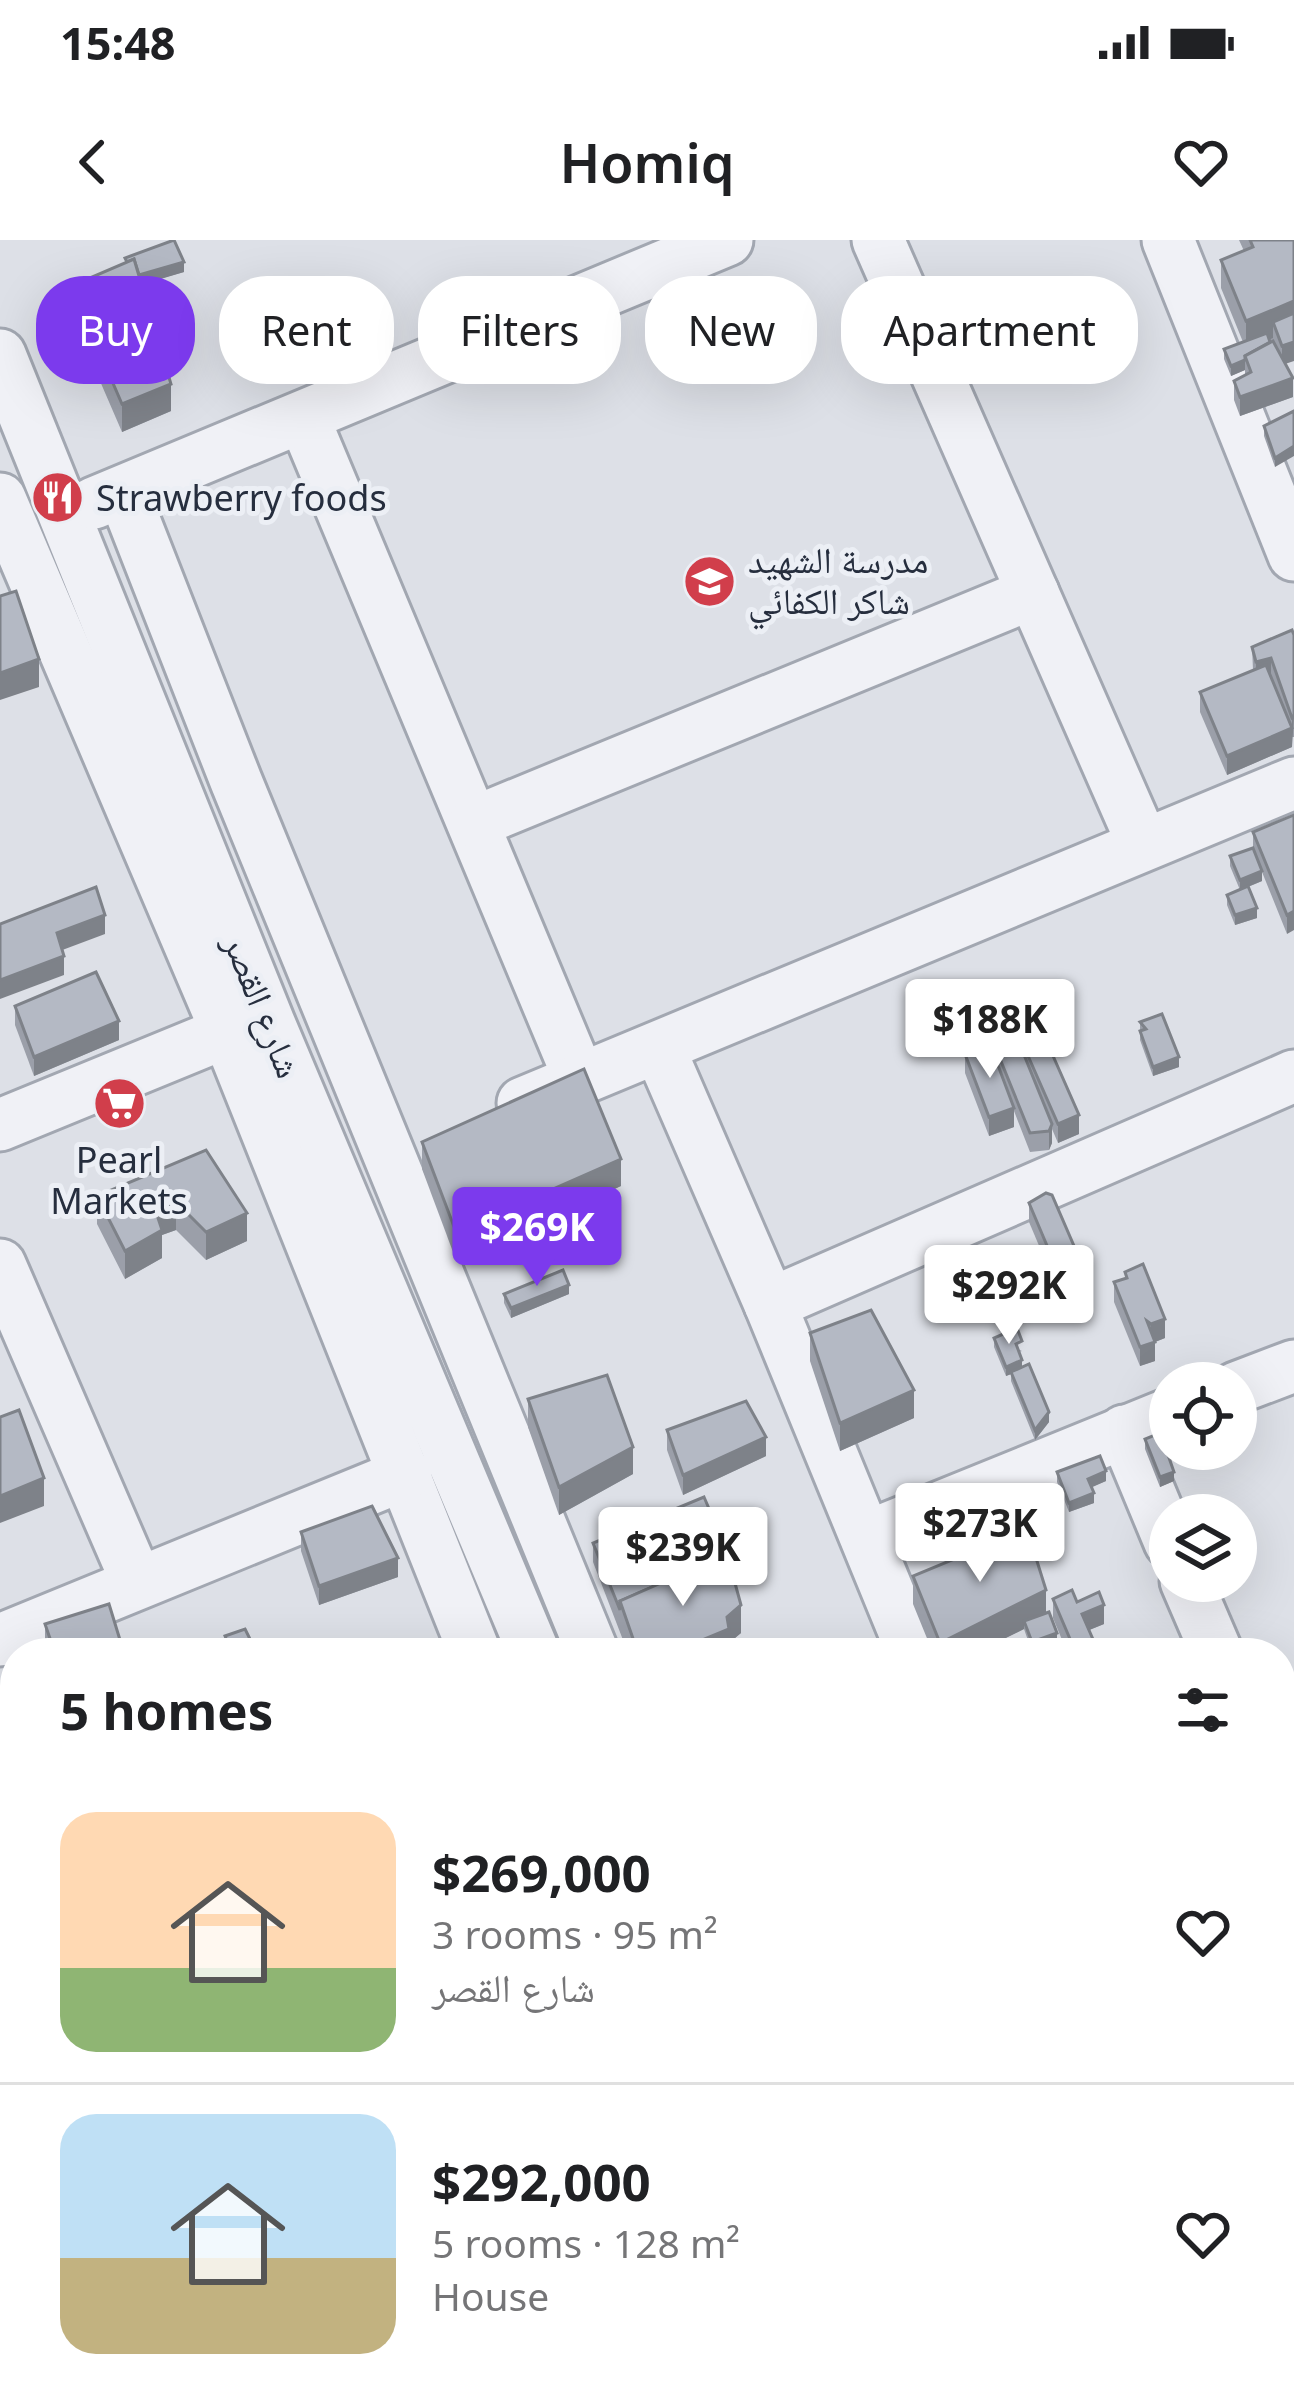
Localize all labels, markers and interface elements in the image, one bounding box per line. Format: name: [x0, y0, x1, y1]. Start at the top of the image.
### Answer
text: 15:48: [60, 12, 176, 73]
text: Homiq: [559, 125, 735, 199]
icon: back: [60, 129, 126, 195]
icon: heart: [1168, 129, 1234, 195]
chip: Buy: [36, 276, 195, 384]
chip: Rent: [219, 276, 394, 384]
chip: Filters: [418, 276, 621, 384]
chip: New: [645, 276, 817, 384]
chip: Apartment: [841, 276, 1138, 384]
restaurant icon: Strawberry foods: [29, 470, 85, 526]
place label: Strawberry foods: [96, 473, 387, 522]
place label: مدرسة الشهيد شاكر الكفائي: [748, 535, 929, 630]
school or university icon: مدرسة الشهيد شاكر الكفائي: [681, 553, 737, 609]
street label: شارع القصر: [212, 926, 314, 1085]
pin: $188K: [906, 979, 1074, 1081]
text: $188K: [932, 991, 1048, 1044]
supermarket icon: Pearl Markets: [91, 1076, 147, 1132]
place label: Pearl Markets: [50, 1135, 188, 1225]
pin: $269K: [453, 1187, 621, 1289]
text: $269K: [479, 1199, 595, 1252]
pin: $292K: [925, 1245, 1093, 1347]
text: $292K: [951, 1257, 1067, 1310]
map controls: [1149, 1362, 1257, 1602]
button: locate: [1149, 1362, 1257, 1470]
pin: $273K: [896, 1483, 1064, 1585]
button: layers: [1149, 1494, 1257, 1602]
text: $273K: [922, 1495, 1038, 1548]
pin: $239K: [599, 1507, 767, 1609]
text: $239K: [625, 1519, 741, 1572]
text: 5 homes: [60, 1675, 273, 1745]
icon: filters: [1170, 1677, 1236, 1743]
text: $269,000: [432, 1837, 651, 1907]
icon: home: [156, 1860, 300, 2004]
icon: heart: [1170, 1899, 1236, 1965]
text: 3 rooms · 95 m²: [432, 1907, 718, 1960]
text: شارع القصر: [432, 1960, 595, 2013]
text: $292,000: [432, 2146, 651, 2216]
icon: home: [156, 2162, 300, 2306]
icon: heart: [1170, 2201, 1236, 2267]
text: 5 rooms · 128 m²: [432, 2216, 740, 2269]
text: House: [432, 2269, 549, 2322]

